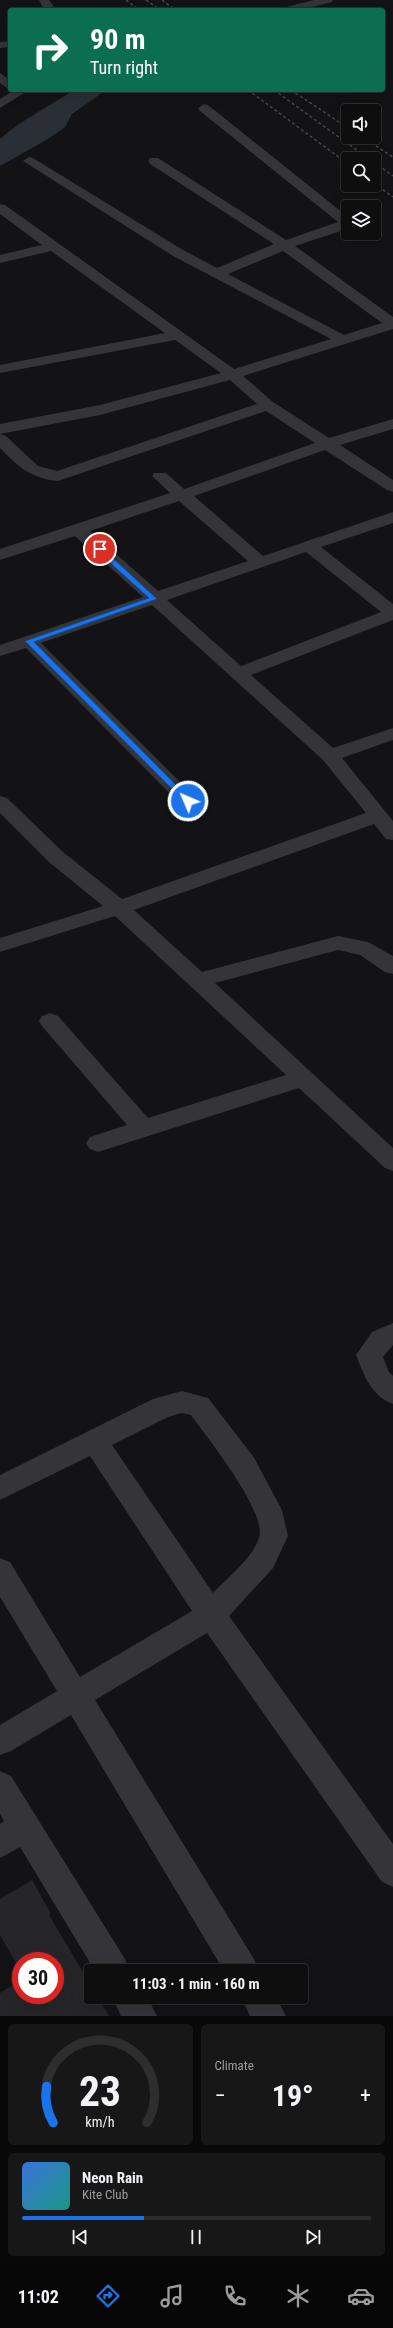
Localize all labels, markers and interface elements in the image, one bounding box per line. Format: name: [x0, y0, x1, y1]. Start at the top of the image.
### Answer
text: 90 m: [90, 23, 146, 56]
icon: right: [24, 24, 76, 76]
text: Turn right: [90, 57, 158, 78]
map controls: [341, 104, 381, 240]
button: sound: [341, 104, 381, 144]
button: search: [341, 152, 381, 192]
button: layers: [341, 200, 381, 240]
pin: [83, 532, 117, 566]
icon: arrive: [89, 538, 111, 560]
position arrow: [167, 780, 209, 822]
speed limit sign: 30: [12, 1952, 64, 2004]
text: 11:03 · 1 min · 160 m: [132, 1975, 260, 1993]
text: Climate: [215, 2058, 254, 2073]
text: 23: [79, 2066, 121, 2115]
text: 19°: [272, 2078, 314, 2113]
text: −: [215, 2083, 226, 2108]
text: +: [360, 2083, 371, 2108]
text: km/h: [86, 2113, 115, 2129]
text: Neon Rain: [82, 2169, 143, 2187]
text: Kite Club: [82, 2187, 128, 2202]
icon: previous: [69, 2226, 91, 2248]
icon: pause: [185, 2226, 207, 2248]
icon: next: [302, 2226, 324, 2248]
icon: directions: [94, 2282, 122, 2310]
icon: music: [158, 2282, 186, 2310]
icon: phone: [221, 2282, 249, 2310]
icon: climate: [284, 2282, 312, 2310]
icon: car: [347, 2282, 375, 2310]
text: 11:02: [18, 2286, 59, 2307]

